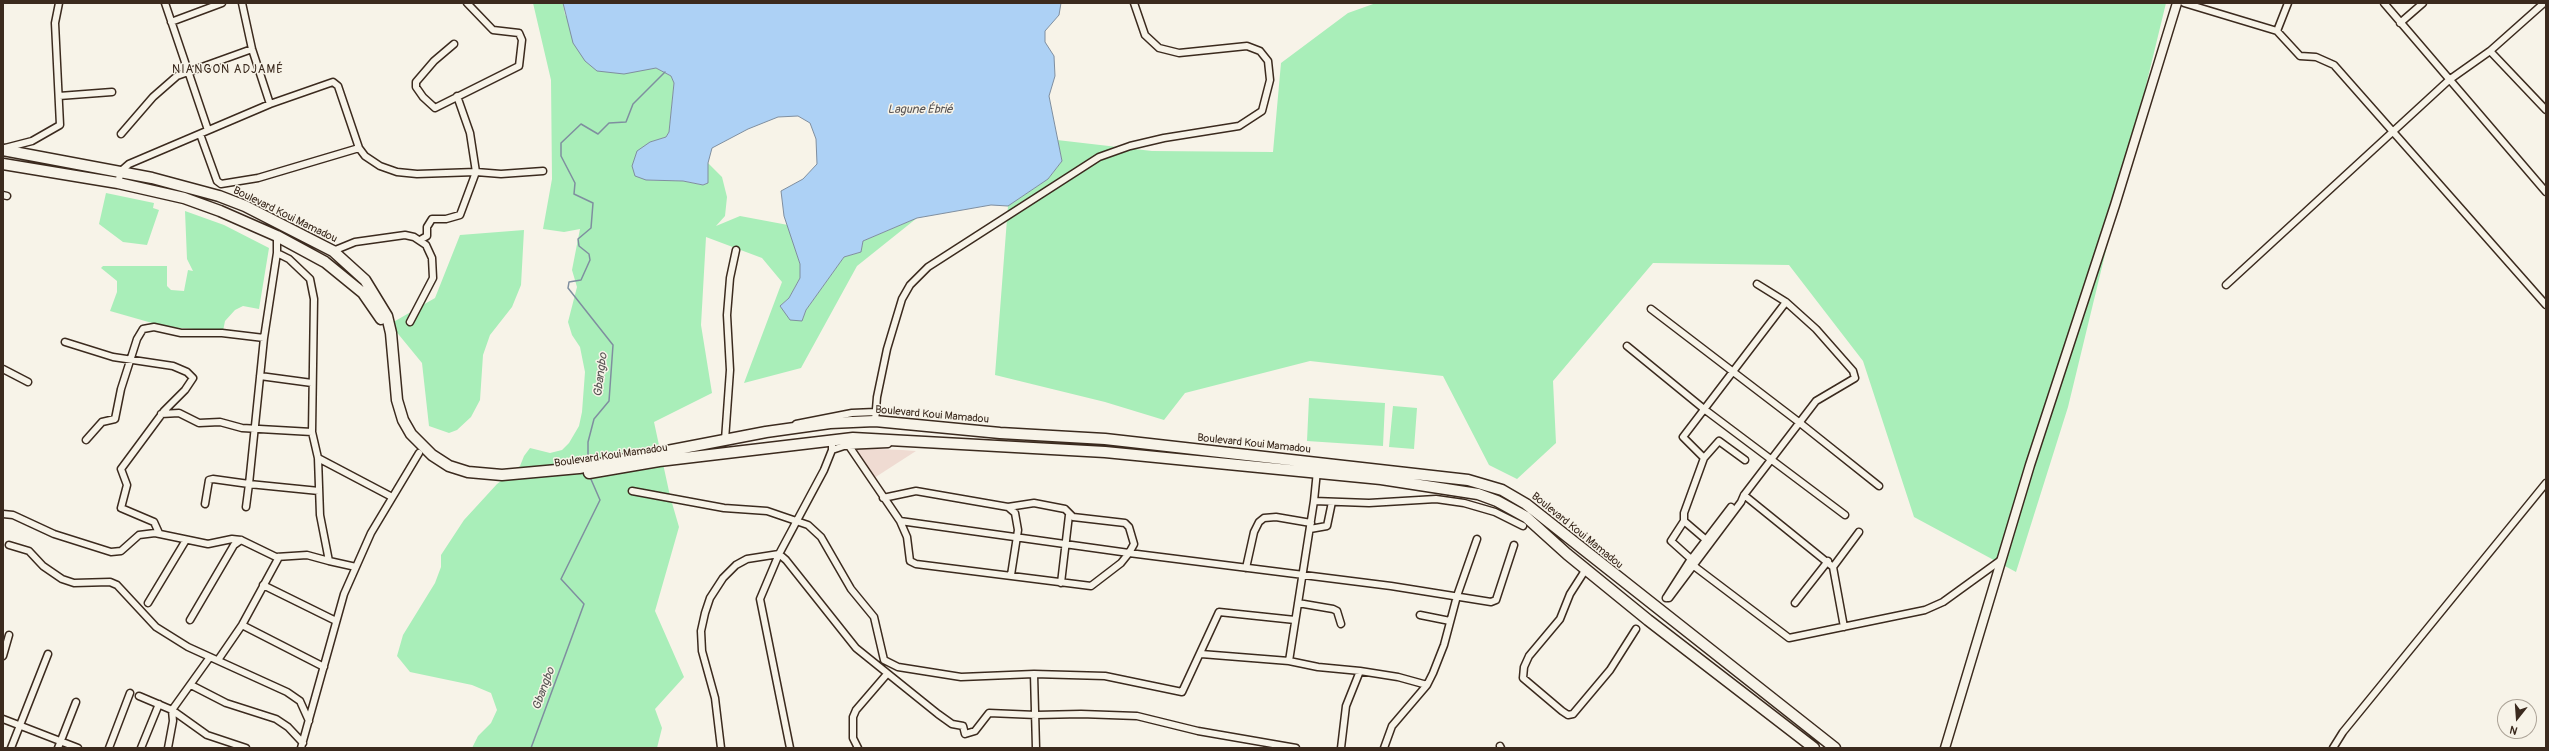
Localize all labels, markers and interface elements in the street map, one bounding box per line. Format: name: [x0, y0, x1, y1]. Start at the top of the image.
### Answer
district label: NIANGON ADJAMÉ: [172, 63, 284, 77]
water label: Lagune Ébrié: [887, 103, 953, 117]
street label: Boulevard Koui Mamadou: [231, 184, 339, 246]
water label: Gbangbo: [591, 352, 611, 398]
street label: Boulevard Koui Mamadou: [875, 403, 989, 427]
street label: Boulevard Koui Mamadou: [1197, 431, 1311, 457]
street label: Boulevard Koui Mamadou: [554, 442, 668, 470]
street label: Boulevard Koui Mamadou: [1528, 490, 1626, 572]
water label: Gbangbo: [530, 666, 558, 712]
north arrow: [2497, 699, 2537, 739]
text: N: [2508, 723, 2519, 737]

